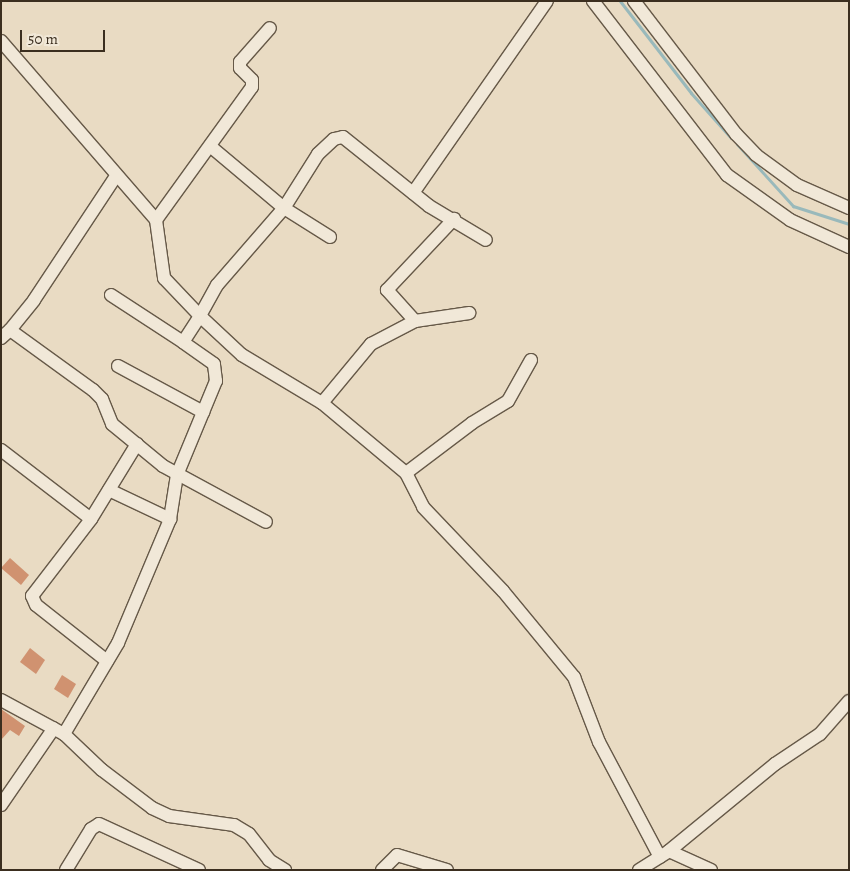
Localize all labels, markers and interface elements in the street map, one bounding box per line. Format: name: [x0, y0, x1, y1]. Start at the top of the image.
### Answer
scale bar: [22, 20, 108, 52]
text: 50 m: [28, 29, 58, 49]

